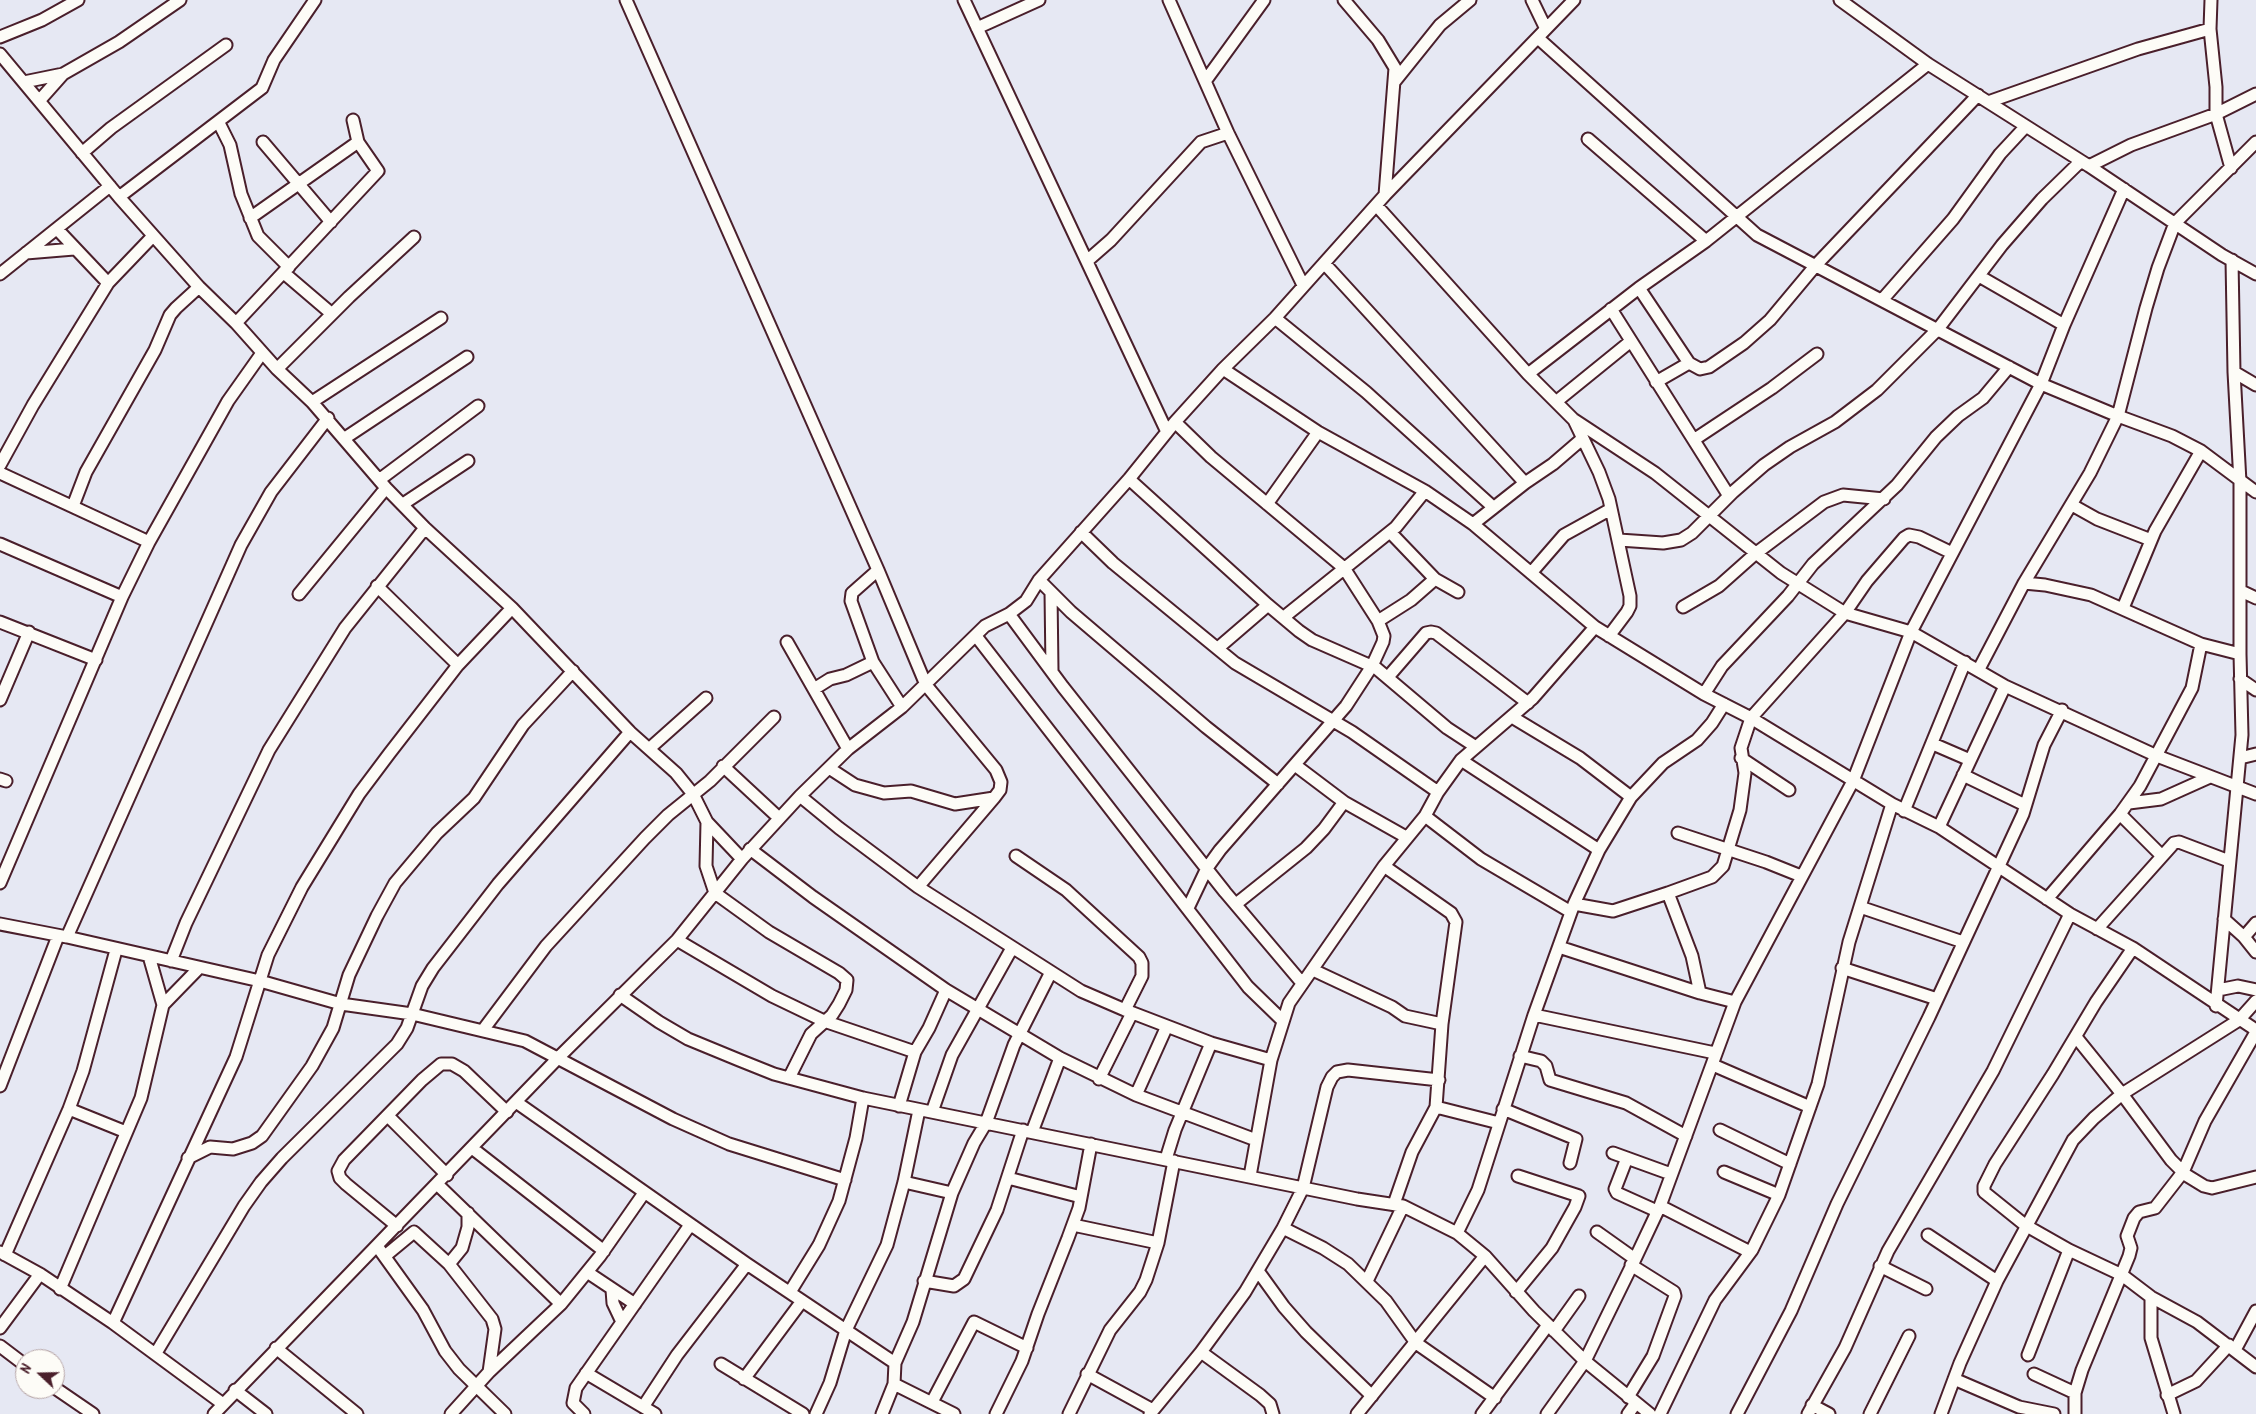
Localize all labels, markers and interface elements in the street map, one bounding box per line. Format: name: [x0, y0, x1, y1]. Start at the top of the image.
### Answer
north arrow: [15, 1349, 65, 1399]
text: N: [15, 1361, 39, 1377]

